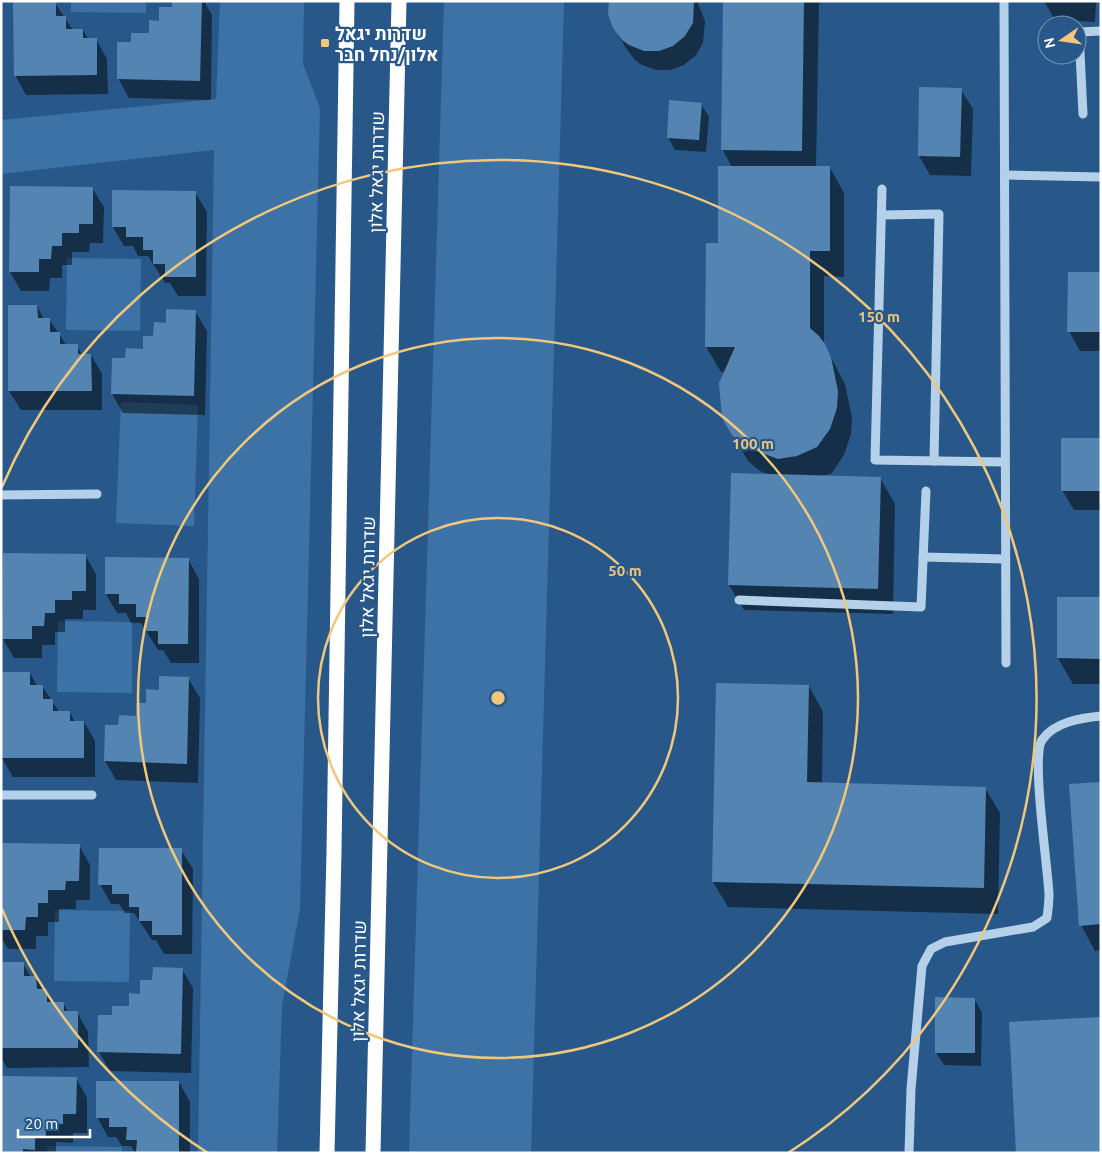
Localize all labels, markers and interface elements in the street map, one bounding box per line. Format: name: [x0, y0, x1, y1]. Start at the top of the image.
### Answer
north arrow: [1037, 15, 1087, 65]
place label: שדרות יגאל אלון/נחל חבר: [335, 23, 438, 65]
text: N: [1040, 36, 1058, 50]
marker: שדרות יגאל אלון/נחל חבר: [319, 37, 331, 49]
street label: שדרות יגאל אלון: [365, 111, 388, 233]
text: 150 m: [858, 308, 900, 325]
text: 100 m: [732, 435, 774, 452]
street label: שדרות יגאל אלון: [356, 516, 379, 638]
text: 50 m: [608, 562, 642, 579]
centre of rings: [489, 689, 507, 707]
street label: שדרות יגאל אלון: [347, 920, 370, 1042]
scale bar: [18, 1106, 90, 1138]
text: 20 m: [25, 1115, 58, 1132]

